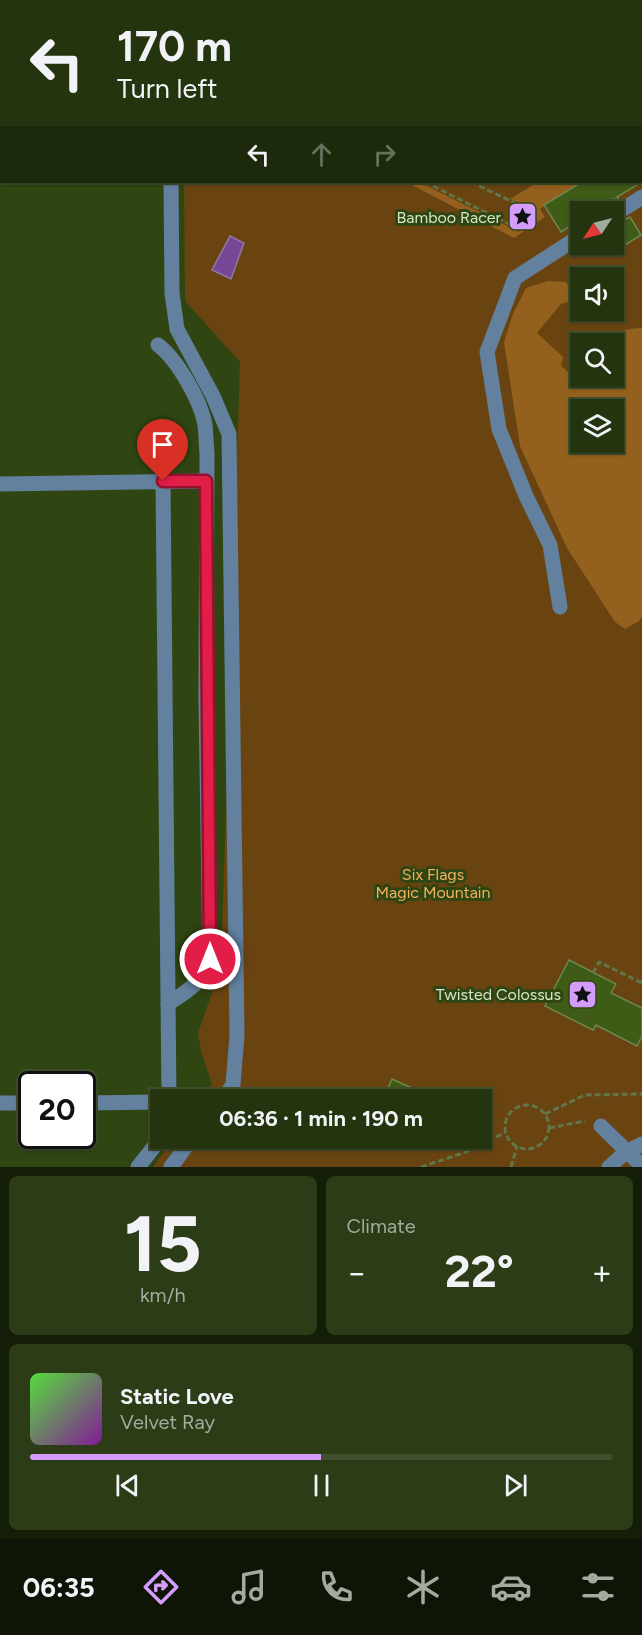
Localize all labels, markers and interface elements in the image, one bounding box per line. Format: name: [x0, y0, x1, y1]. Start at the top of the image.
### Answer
text: 170 m: [117, 21, 232, 72]
icon: left: [18, 24, 96, 102]
text: Turn left: [117, 72, 217, 105]
icon: left: [242, 138, 275, 171]
icon: ahead: [305, 138, 338, 171]
icon: right: [368, 138, 401, 171]
place icon: Bamboo Racer: [506, 201, 538, 233]
north arrow: [570, 201, 624, 255]
map controls: [570, 201, 624, 453]
place label: Bamboo Racer: [397, 208, 502, 227]
button: sound: [570, 267, 624, 321]
button: search: [570, 333, 624, 387]
button: layers: [570, 399, 624, 453]
pin: [137, 419, 188, 481]
icon: arrive: [146, 428, 179, 461]
park label: Six Flags Magic Mountain: [376, 865, 491, 902]
position arrow: [178, 927, 242, 991]
place icon: Twisted Colossus: [566, 978, 598, 1010]
place label: Twisted Colossus: [436, 985, 561, 1004]
speed limit sign: 20: [18, 1071, 96, 1149]
text: 06:36 · 1 min · 190 m: [219, 1105, 423, 1132]
text: 15: [124, 1197, 202, 1291]
text: Climate: [347, 1214, 416, 1238]
text: 22°: [445, 1244, 514, 1298]
text: −: [347, 1253, 367, 1292]
text: +: [591, 1253, 612, 1292]
text: km/h: [140, 1283, 186, 1307]
text: Static Love: [120, 1383, 234, 1410]
text: Velvet Ray: [120, 1410, 215, 1434]
icon: previous: [111, 1469, 144, 1502]
icon: pause: [305, 1469, 338, 1502]
icon: next: [499, 1469, 532, 1502]
icon: directions: [140, 1566, 182, 1608]
icon: music: [228, 1566, 270, 1608]
icon: phone: [315, 1566, 357, 1608]
icon: climate: [402, 1566, 444, 1608]
icon: car: [490, 1566, 532, 1608]
icon: filters: [577, 1566, 619, 1608]
text: 06:35: [23, 1571, 95, 1604]

